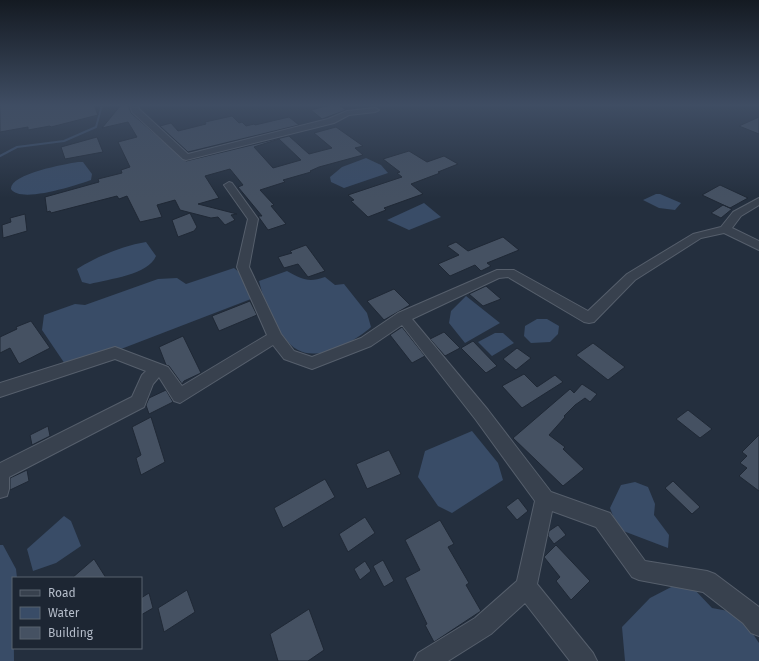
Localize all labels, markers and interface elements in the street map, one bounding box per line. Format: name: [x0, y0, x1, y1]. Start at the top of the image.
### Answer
legend: [12, 577, 142, 649]
text: Road: [48, 586, 76, 600]
text: Water: [48, 606, 80, 620]
text: Building: [48, 626, 94, 640]

